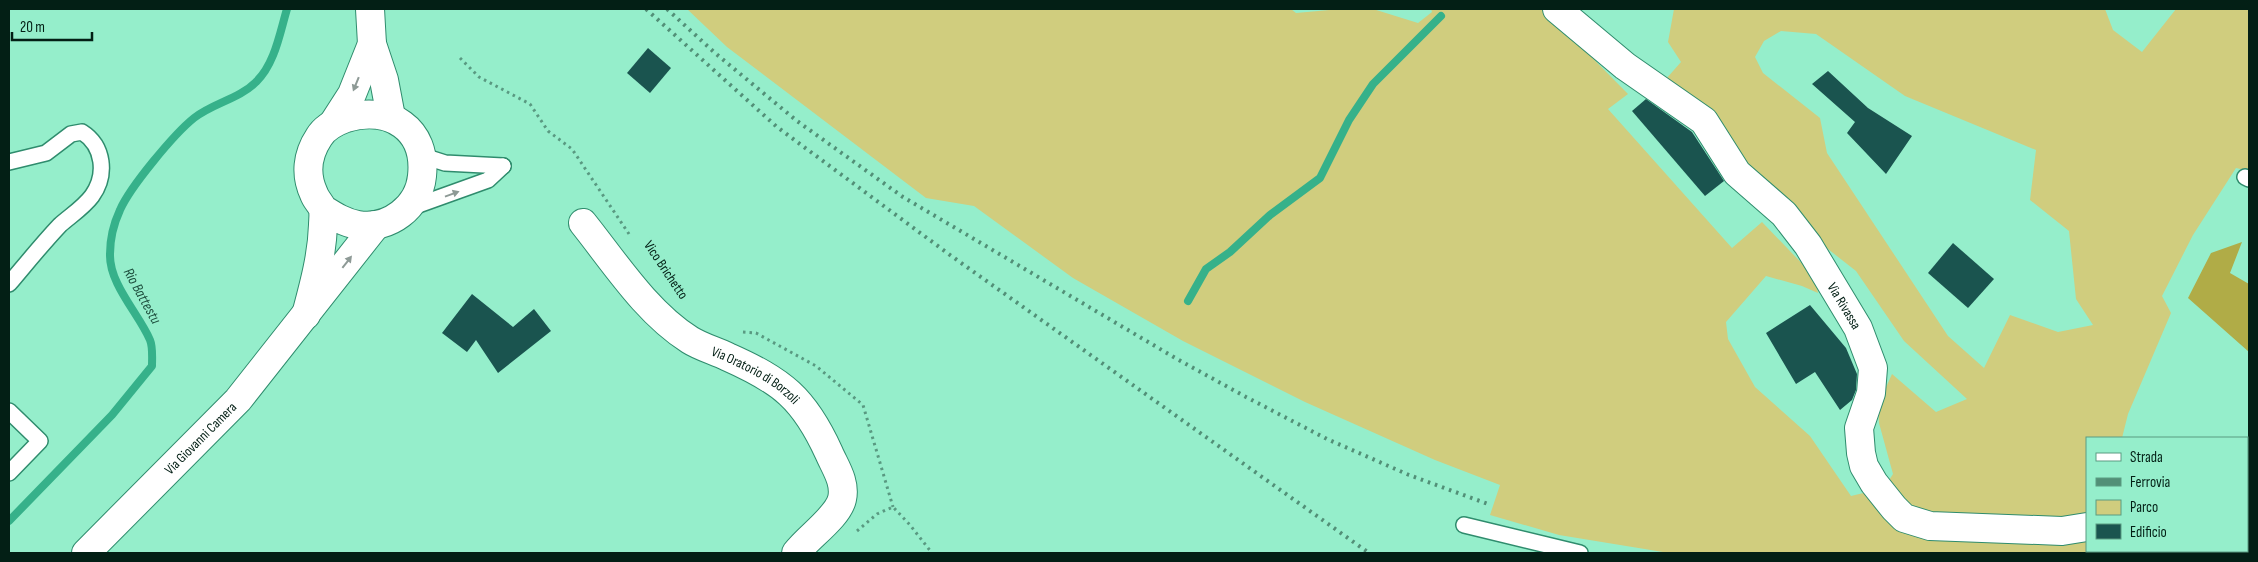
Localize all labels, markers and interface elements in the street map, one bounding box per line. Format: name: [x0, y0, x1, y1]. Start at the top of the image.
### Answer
scale bar: [12, 10, 92, 42]
text: 20 m: [20, 18, 45, 37]
one-way arrow: [351, 77, 359, 91]
one-way arrow: [445, 190, 460, 198]
street label: Vico Brichetto: [640, 238, 692, 303]
one-way arrow: [342, 256, 353, 269]
water label: Rio Battestu: [119, 265, 166, 328]
street label: Via Rivassa: [1824, 279, 1865, 332]
street label: Via Oratorio di Borzoli: [709, 342, 804, 407]
street label: Via Giovanni Camera: [161, 398, 240, 478]
legend: [2086, 437, 2248, 552]
text: Strada: [2130, 448, 2163, 467]
text: Ferrovia: [2130, 473, 2171, 492]
text: Parco: [2130, 498, 2158, 517]
text: Edificio: [2130, 523, 2167, 542]

